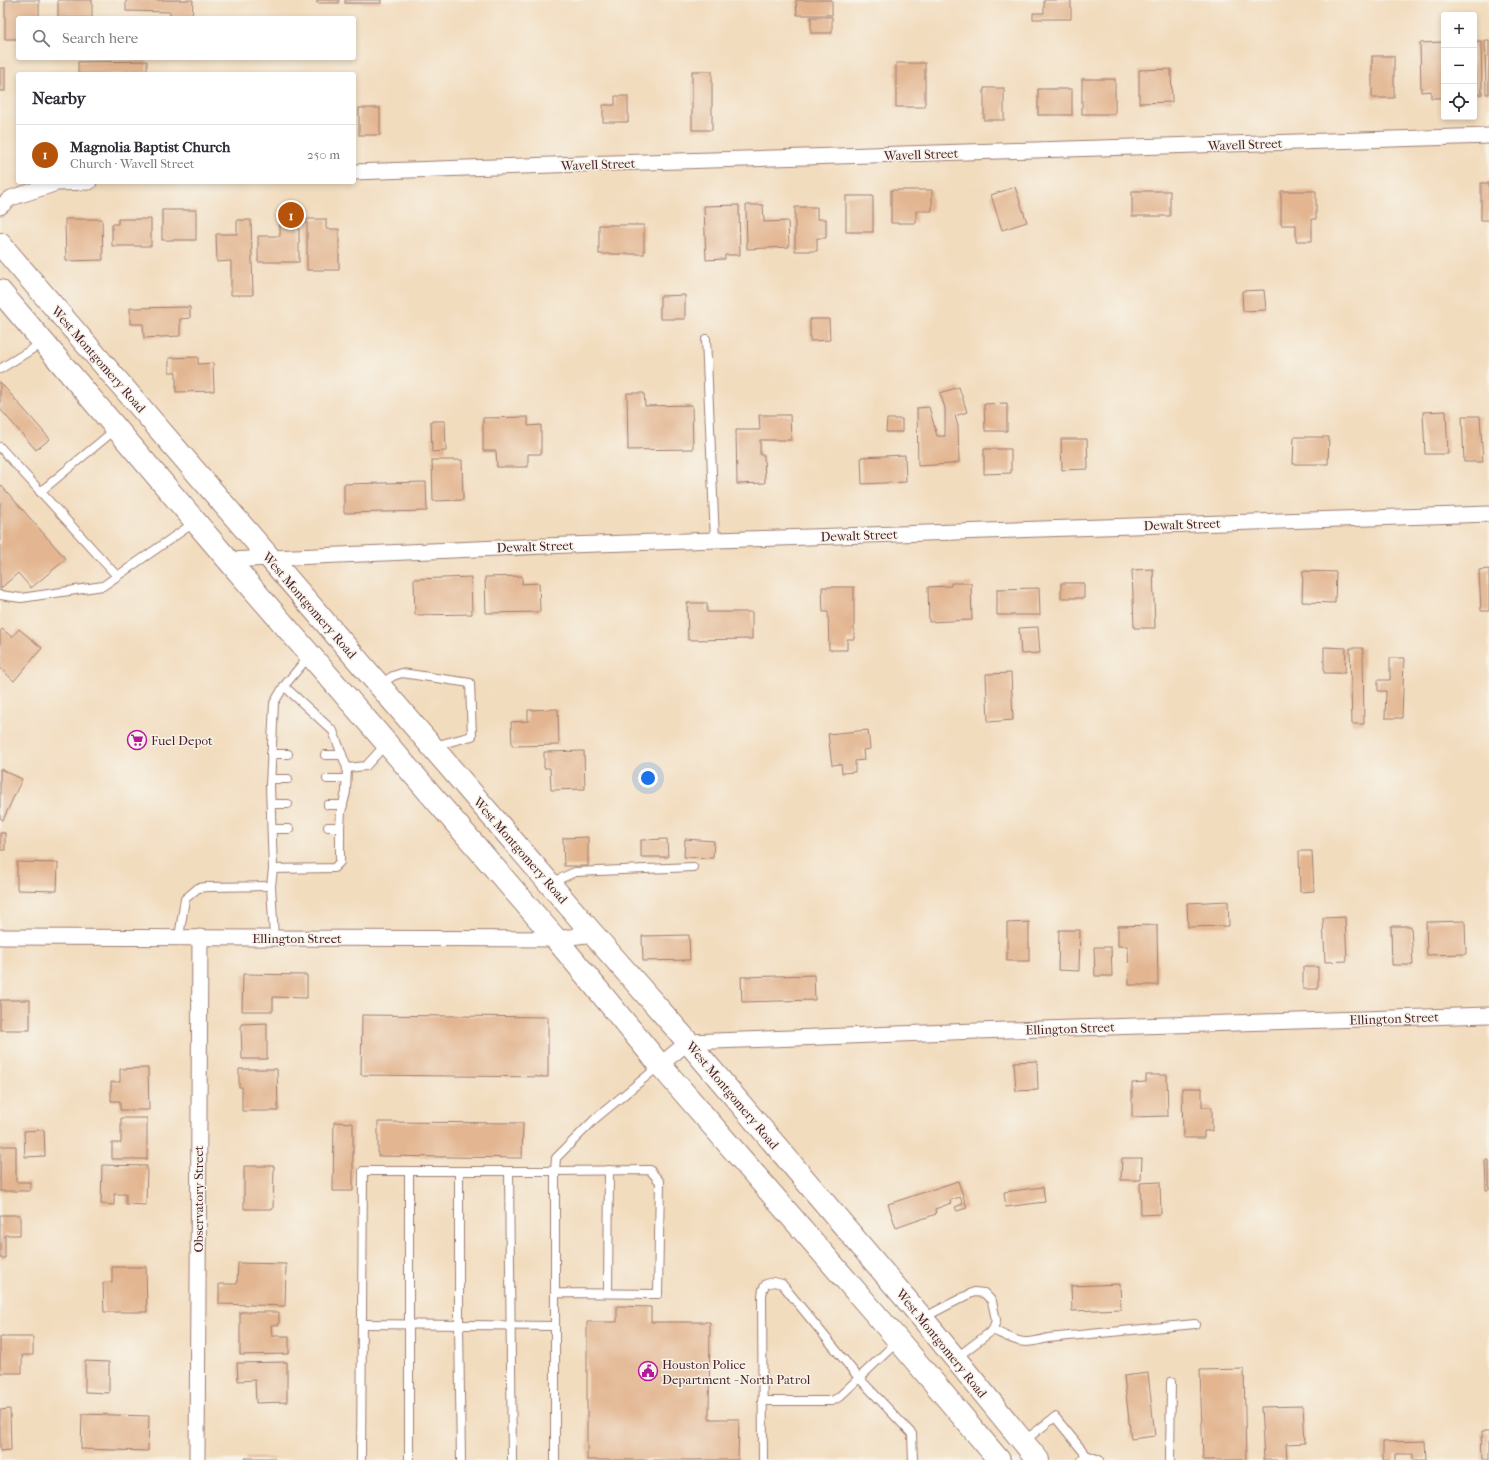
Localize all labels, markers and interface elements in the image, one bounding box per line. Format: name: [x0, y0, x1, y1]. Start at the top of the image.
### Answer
map controls: [1441, 12, 1477, 120]
button: +: [1441, 12, 1477, 48]
search box: [16, 16, 356, 60]
icon: search: [30, 27, 52, 49]
text: Search here: [62, 29, 138, 47]
button: −: [1441, 48, 1477, 84]
button: locate: [1441, 84, 1477, 120]
text: Nearby: [32, 88, 86, 108]
street label: Wavell Street: [1206, 136, 1283, 153]
text: Magnolia Baptist Church: [70, 138, 230, 156]
street label: Wavell Street: [882, 146, 959, 163]
text: 1: [43, 147, 47, 162]
text: 250 m: [307, 147, 340, 162]
text: Church · Wavell Street: [70, 156, 194, 171]
street label: Wavell Street: [559, 156, 636, 173]
pin: 1: [278, 200, 304, 230]
street label: West Montgomery Road: [48, 302, 149, 416]
street label: Dewalt Street: [1143, 516, 1221, 533]
street label: Dewalt Street: [820, 527, 898, 544]
street label: Dewalt Street: [496, 538, 574, 555]
street label: West Montgomery Road: [259, 548, 360, 662]
supermarket icon: Fuel Depot: [126, 729, 148, 751]
place label: Fuel Depot: [151, 733, 213, 748]
your location: [638, 768, 658, 788]
street label: West Montgomery Road: [470, 793, 571, 907]
street label: Ellington Street: [252, 931, 342, 946]
street label: Ellington Street: [1349, 1009, 1439, 1028]
street label: Ellington Street: [1025, 1019, 1115, 1038]
street label: West Montgomery Road: [683, 1038, 783, 1153]
street label: Observatory Street: [191, 1145, 206, 1252]
street label: West Montgomery Road: [892, 1285, 991, 1401]
place label: Houston Police Department - North Patrol: [662, 1357, 811, 1387]
public building icon: Houston Police Department - North Patrol: [637, 1360, 659, 1382]

